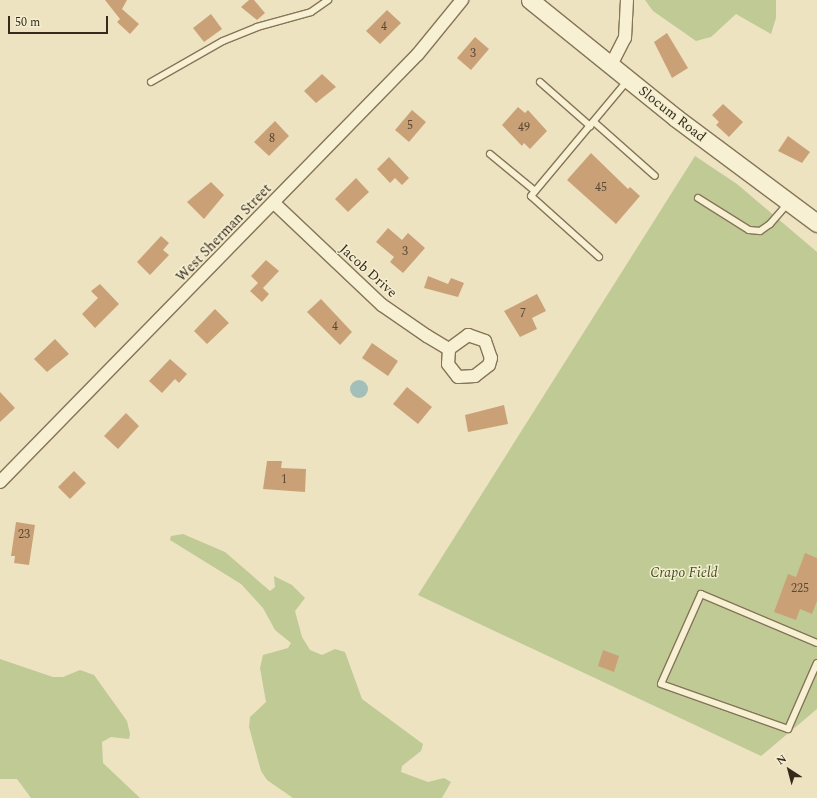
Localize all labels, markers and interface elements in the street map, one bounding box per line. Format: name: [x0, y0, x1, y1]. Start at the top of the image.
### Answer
scale bar: [10, 8, 110, 34]
text: 50 m: [15, 13, 40, 32]
house number: 4: [381, 20, 387, 34]
house number: 3: [470, 47, 476, 61]
street label: Slocum Road: [635, 82, 709, 146]
house number: 5: [407, 119, 413, 133]
house number: 49: [518, 121, 530, 135]
house number: 8: [269, 132, 275, 146]
street label: West Sherman Street: [173, 181, 275, 285]
house number: 45: [595, 181, 607, 195]
street label: Jacob Drive: [336, 241, 400, 301]
house number: 3: [402, 245, 408, 259]
house number: 7: [520, 307, 526, 321]
house number: 4: [332, 320, 338, 334]
house number: 1: [281, 473, 287, 487]
house number: 23: [18, 528, 30, 542]
park label: Crapo Field: [650, 565, 718, 581]
house number: 225: [791, 582, 809, 596]
north arrow: [769, 750, 809, 790]
text: N: [773, 750, 790, 769]

